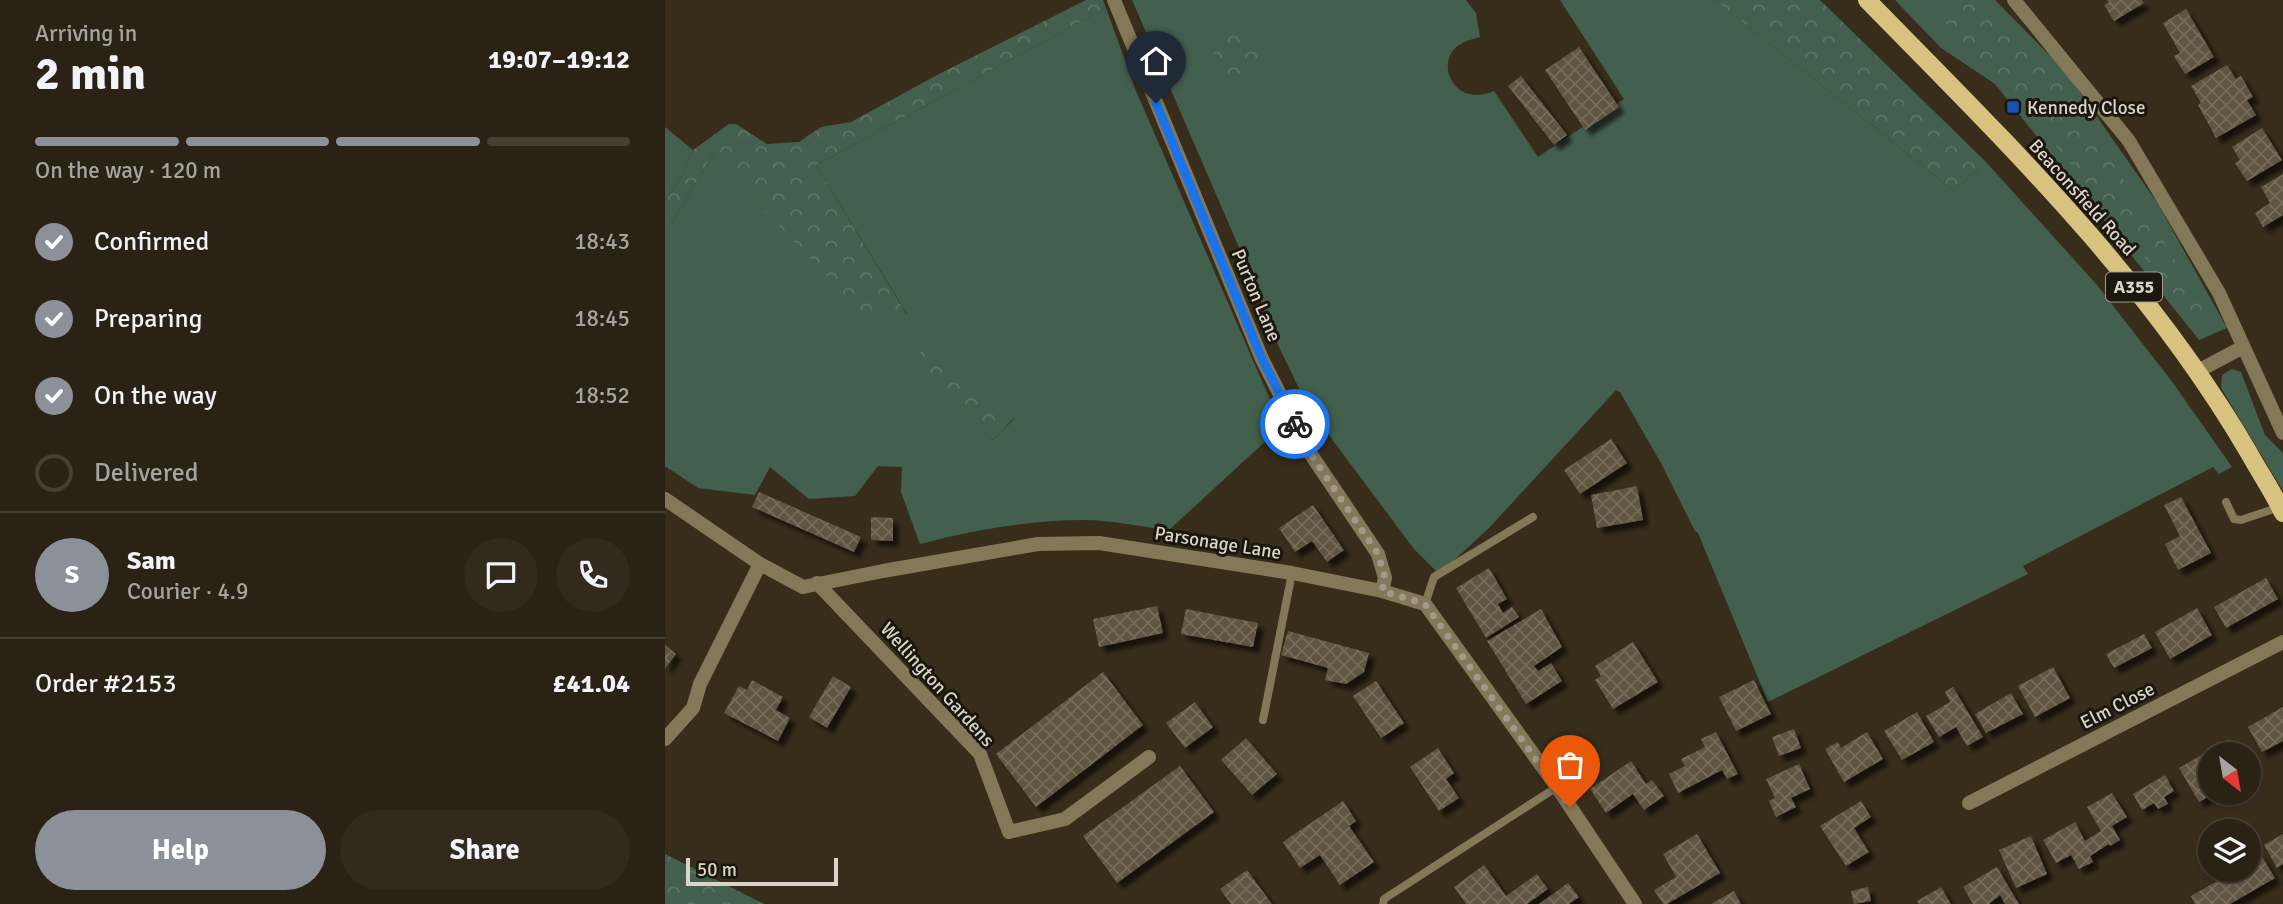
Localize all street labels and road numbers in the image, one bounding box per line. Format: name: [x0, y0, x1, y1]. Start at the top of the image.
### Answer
street label: Beaconsfield Road: [2024, 134, 2141, 261]
street label: Purton Lane: [1226, 245, 1286, 345]
road number: A355: [2106, 272, 2162, 302]
street label: Parsonage Lane: [1153, 521, 1283, 565]
street label: Wellington Gardens: [875, 618, 999, 752]
street label: Elm Close: [2076, 677, 2159, 735]

